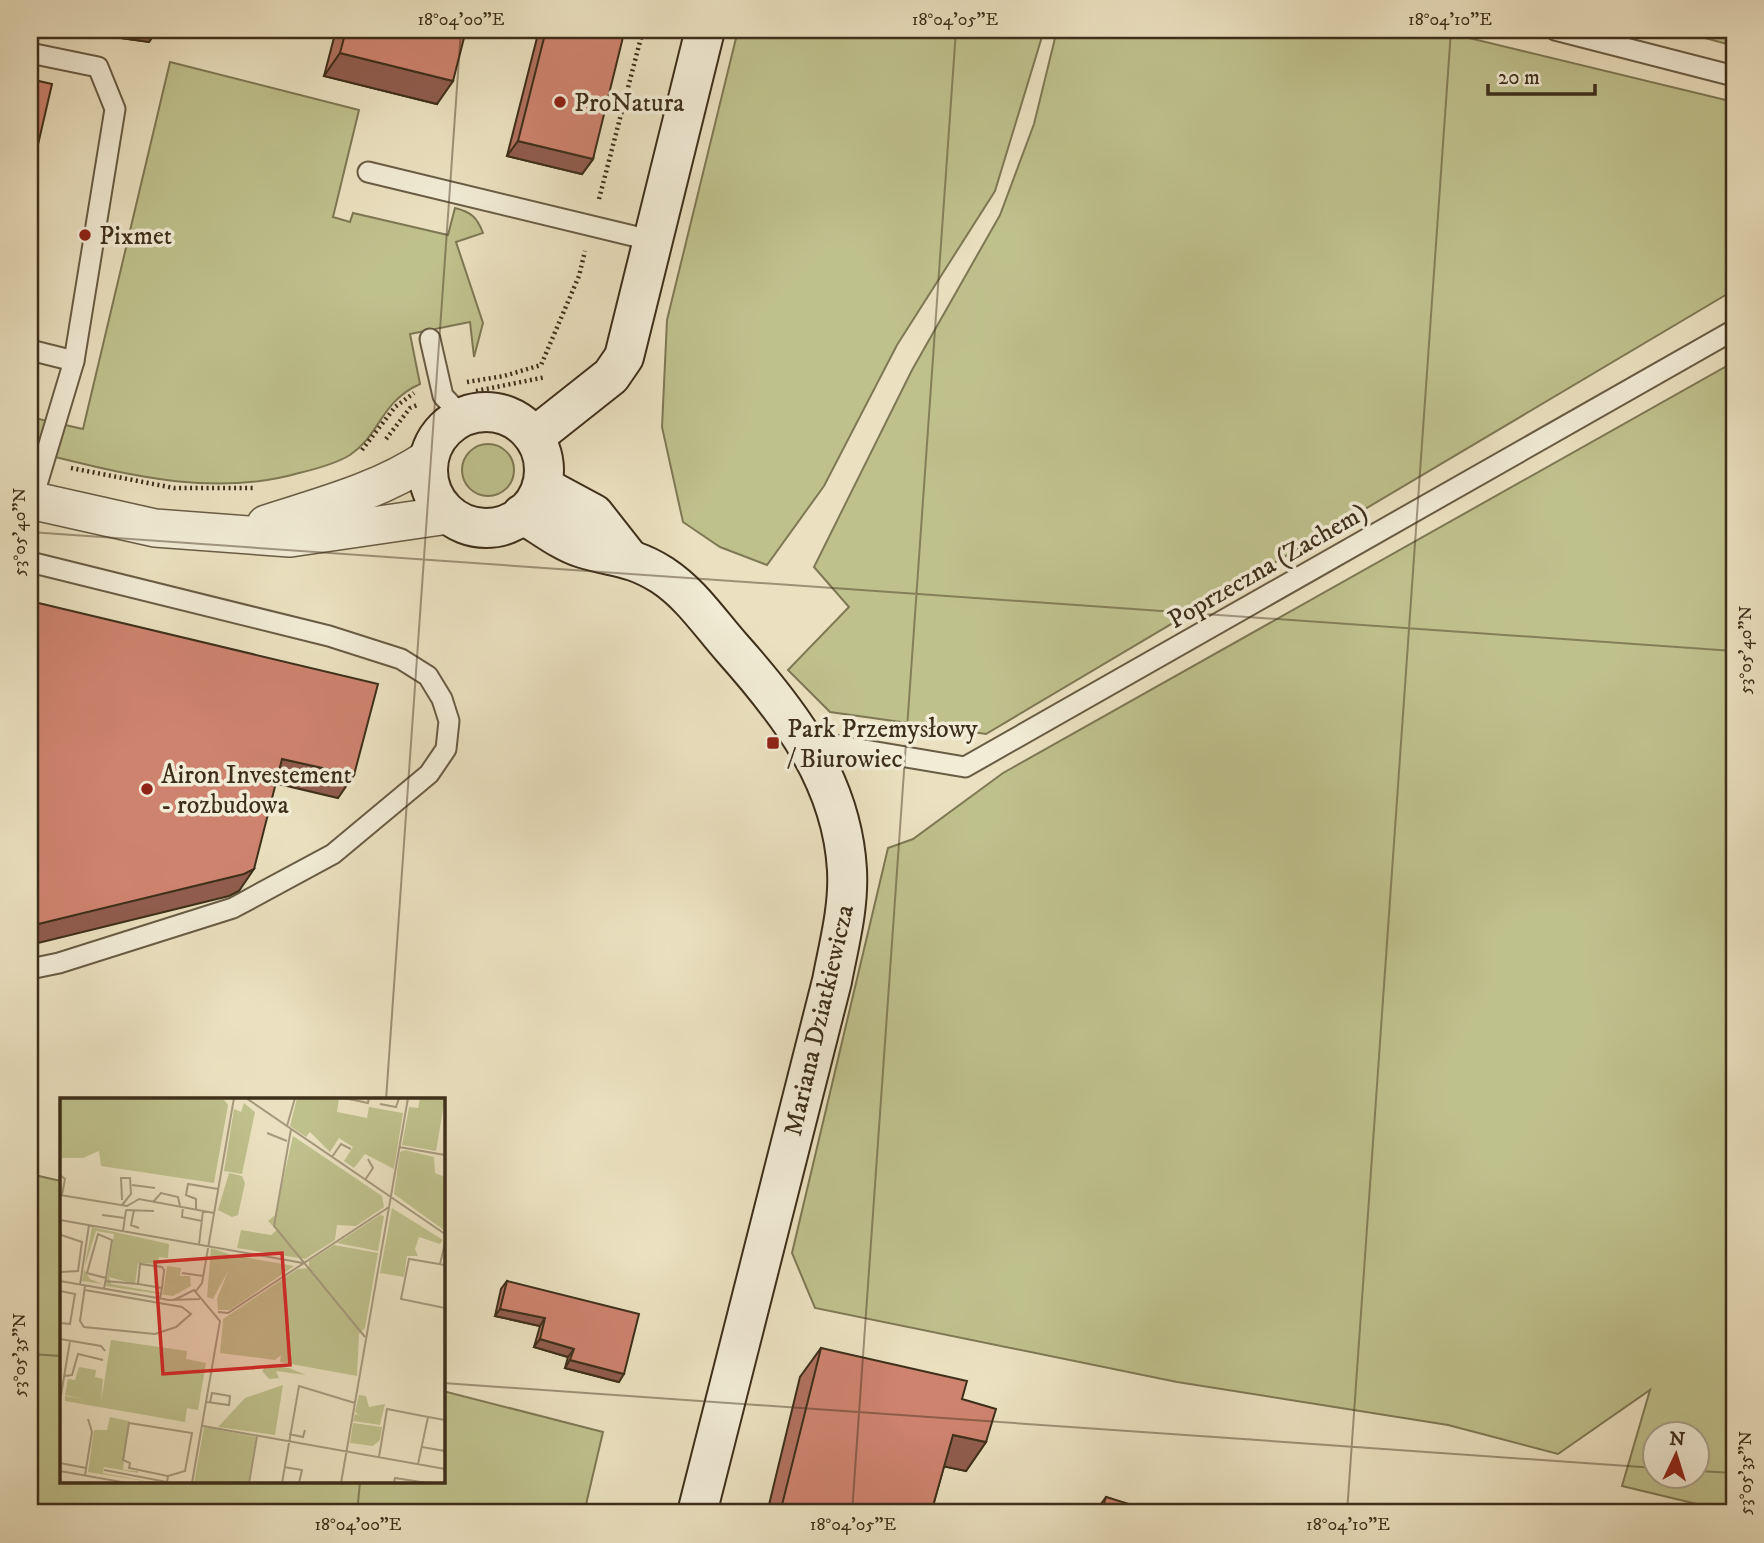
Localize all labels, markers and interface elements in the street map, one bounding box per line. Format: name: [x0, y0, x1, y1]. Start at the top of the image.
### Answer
text: 18°04'00"E: [417, 9, 505, 31]
text: 18°04'05"E: [912, 9, 998, 31]
text: 18°04'10"E: [1408, 9, 1492, 31]
scale bar: [1488, 52, 1594, 96]
text: 20 m: [1498, 65, 1540, 91]
place label: ProNatura: [574, 87, 684, 120]
marker: ProNatura: [552, 94, 568, 110]
place label: Pixmet: [99, 220, 172, 253]
marker: Pixmet: [77, 227, 93, 243]
text: 53°05'40"N: [9, 488, 31, 576]
street label: Poprzeczna (Zachem): [1162, 496, 1373, 637]
text: 53°05'40"N: [1735, 606, 1757, 694]
place label: Park Przemysłowy / Biurowiec: [787, 713, 978, 776]
marker: Park Przemysłowy / Biurowiec: [765, 735, 781, 751]
place label: Airon Investement - rozbudowa: [161, 759, 352, 822]
marker: Airon Investement - rozbudowa: [139, 781, 155, 797]
street label: Mariana Dziatkiewicza: [777, 901, 862, 1139]
inset map: [60, 1098, 444, 1484]
text: 53°05'35"N: [9, 1313, 31, 1397]
north arrow: [1642, 1420, 1712, 1490]
text: N: [1668, 1428, 1686, 1452]
text: 53°05'35"N: [1735, 1431, 1757, 1515]
text: 18°04'00"E: [314, 1514, 402, 1536]
text: 18°04'05"E: [810, 1514, 896, 1536]
text: 18°04'10"E: [1306, 1514, 1390, 1536]

